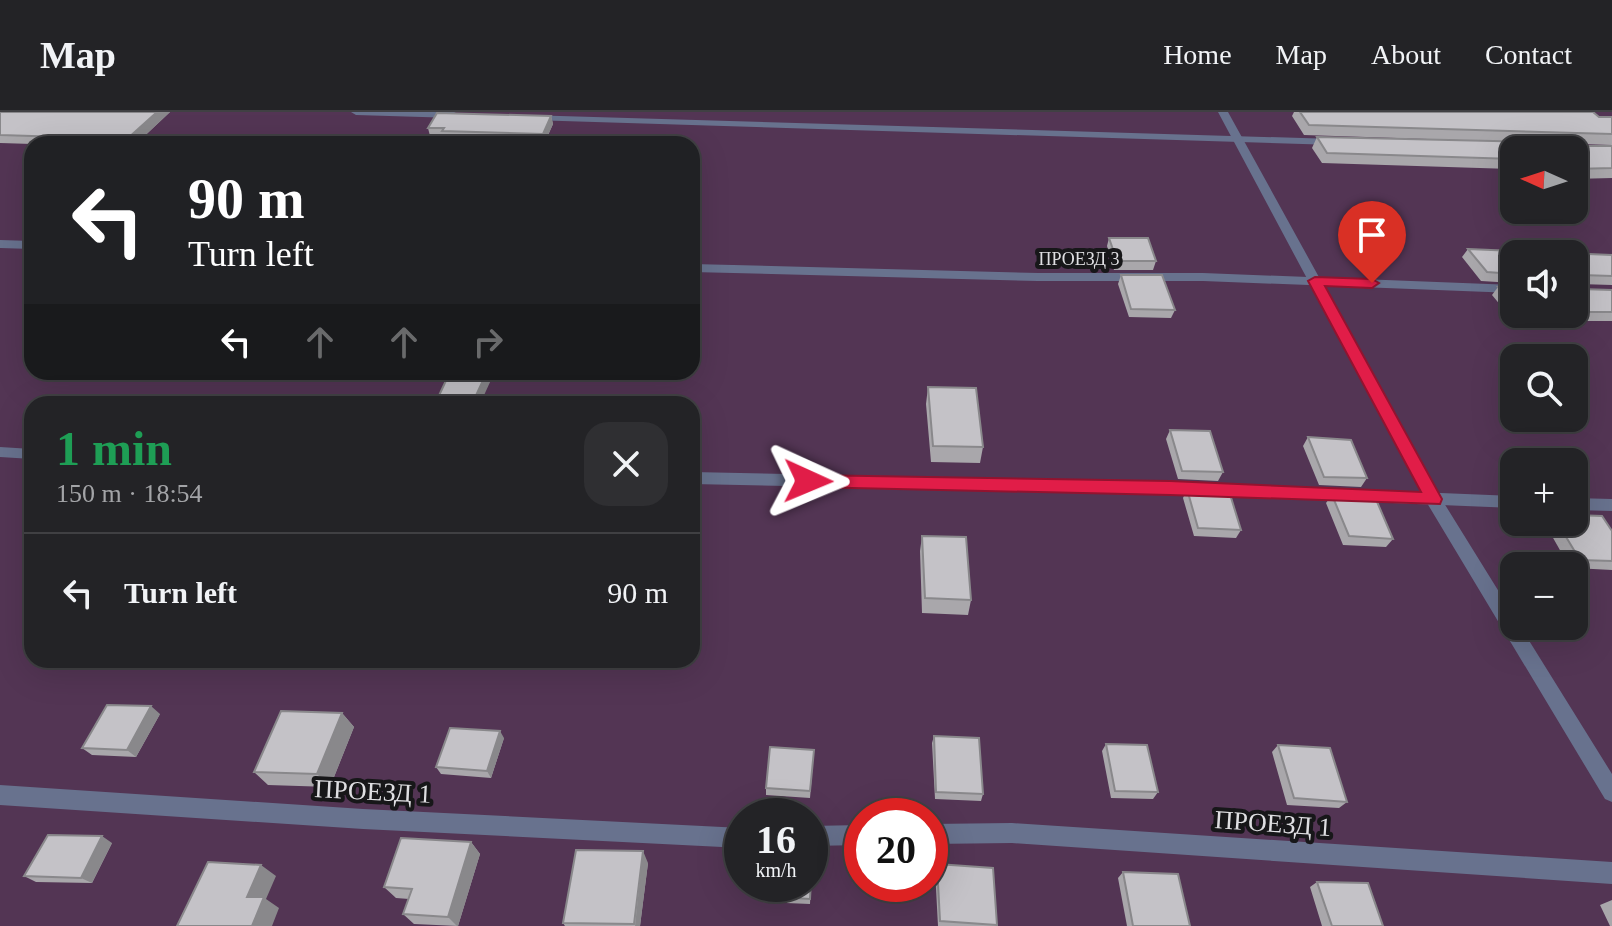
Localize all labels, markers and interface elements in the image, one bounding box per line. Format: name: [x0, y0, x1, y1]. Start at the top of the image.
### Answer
text: Map: [40, 34, 116, 76]
text: Home: [1163, 39, 1232, 70]
text: Map: [1276, 39, 1327, 70]
text: About: [1371, 39, 1441, 70]
text: Contact: [1485, 39, 1572, 70]
north arrow: [1500, 136, 1588, 224]
map controls: [1500, 136, 1588, 640]
icon: left: [56, 168, 160, 272]
text: 90 m: [188, 168, 305, 230]
pin: [1338, 201, 1406, 283]
icon: arrive: [1350, 213, 1394, 257]
text: Turn left: [188, 234, 314, 274]
button: sound: [1500, 240, 1588, 328]
street label: ПРОЕЗД 3: [1038, 249, 1120, 269]
icon: left: [214, 320, 258, 364]
icon: ahead: [298, 320, 342, 364]
icon: ahead: [382, 320, 426, 364]
icon: right: [466, 320, 510, 364]
button: search: [1500, 344, 1588, 432]
text: 1 min: [56, 422, 172, 475]
button: close: [584, 422, 668, 506]
position arrow: [766, 439, 850, 523]
button: +: [1500, 448, 1588, 536]
text: 150 m · 18:54: [56, 479, 203, 508]
button: −: [1500, 552, 1588, 640]
icon: left: [56, 571, 100, 615]
text: Turn left: [124, 576, 237, 609]
text: 90 m: [607, 576, 668, 609]
street label: ПРОЕЗД 1: [314, 774, 432, 809]
speed limit sign: 20: [844, 798, 948, 902]
street label: ПРОЕЗД 1: [1213, 805, 1332, 842]
text: 16: [756, 817, 796, 862]
text: km/h: [755, 859, 797, 881]

